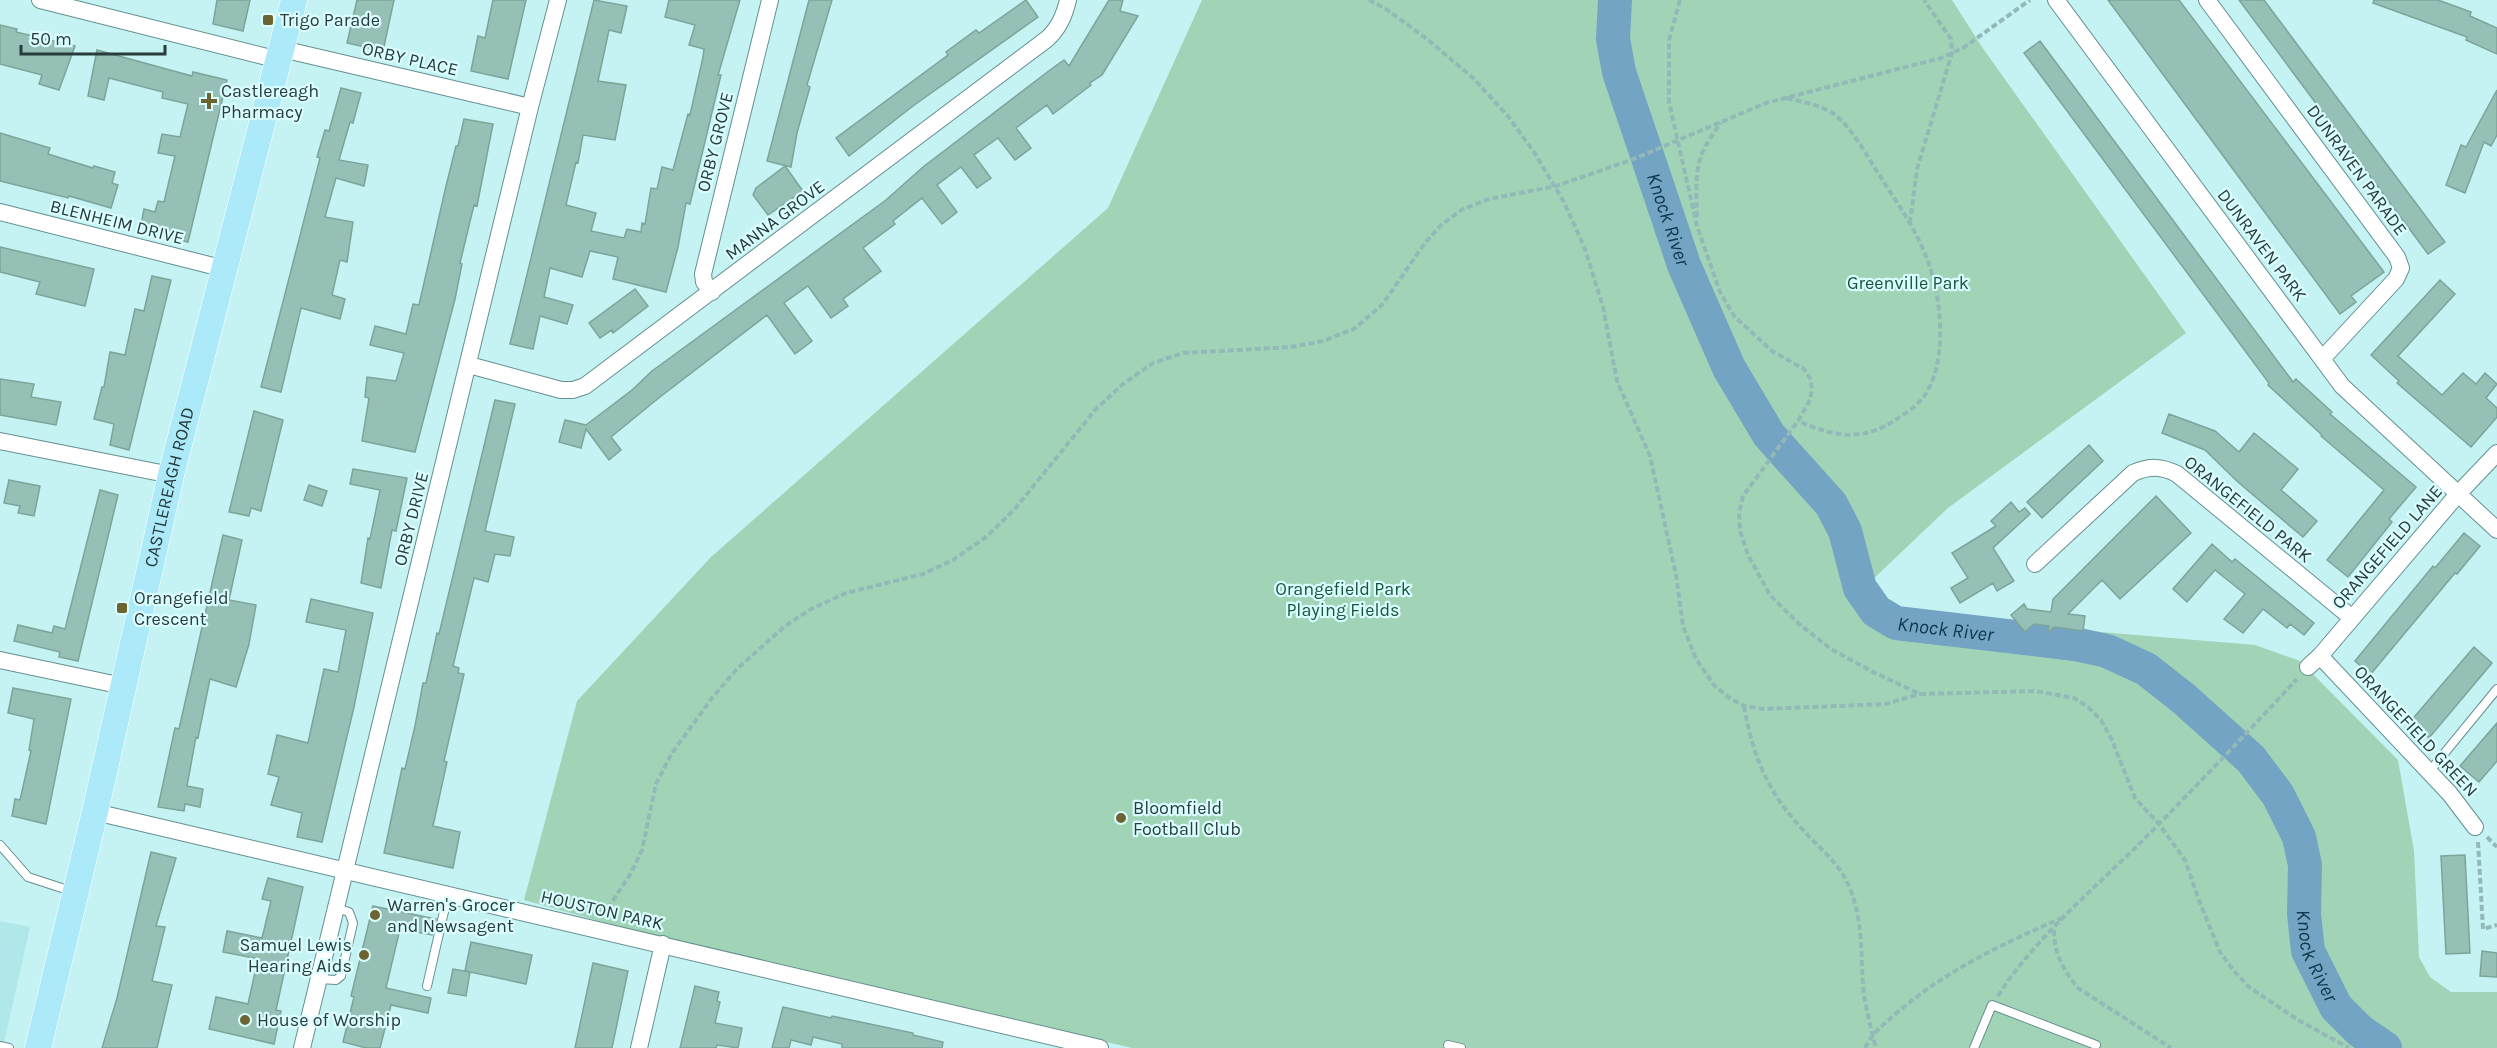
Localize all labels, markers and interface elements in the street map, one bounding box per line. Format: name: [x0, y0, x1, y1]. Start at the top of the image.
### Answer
place label: Trigo Parade: [280, 9, 380, 31]
marker: Trigo Parade: [261, 13, 275, 27]
scale bar: [21, 18, 165, 56]
text: 50 m: [30, 28, 72, 50]
street label: ORBY PLACE: [360, 37, 460, 81]
place label: Castlereagh Pharmacy: [221, 80, 319, 123]
street label: ORBY GROVE: [692, 90, 738, 194]
marker: Castlereagh Pharmacy: [202, 94, 216, 108]
street label: DUNRAVEN PARADE: [2302, 100, 2412, 240]
water label: Knock River: [1642, 170, 1695, 270]
street label: MANNA GROVE: [721, 175, 829, 265]
street label: DUNRAVEN PARK: [2213, 184, 2312, 306]
street label: BLENHEIM DRIVE: [48, 195, 186, 249]
park label: Greenville Park: [1847, 272, 1969, 294]
street label: CASTLEREAGH ROAD: [140, 405, 199, 569]
street label: ORANGEFIELD PARK: [2180, 451, 2316, 567]
street label: ORBY DRIVE: [389, 470, 433, 568]
street label: ORANGEFIELD LANE: [2327, 480, 2447, 614]
park label: Orangefield Park Playing Fields: [1275, 578, 1411, 621]
place label: Orangefield Crescent: [134, 587, 229, 630]
marker: Orangefield Crescent: [115, 601, 129, 615]
water label: Knock River: [1896, 612, 1996, 646]
street label: ORANGEFIELD GREEN: [2350, 661, 2482, 801]
place label: Bloomfield Football Club: [1133, 797, 1241, 840]
marker: Bloomfield Football Club: [1114, 811, 1128, 825]
street label: HOUSTON PARK: [539, 885, 665, 935]
place label: Warren's Grocer and Newsagent: [387, 894, 515, 937]
marker: Warren's Grocer and Newsagent: [368, 908, 382, 922]
water label: Knock River: [2292, 908, 2344, 1007]
place label: Samuel Lewis Hearing Aids: [239, 934, 352, 977]
marker: Samuel Lewis Hearing Aids: [357, 948, 371, 962]
place label: House of Worship: [257, 1009, 401, 1031]
marker: House of Worship: [238, 1013, 252, 1027]

